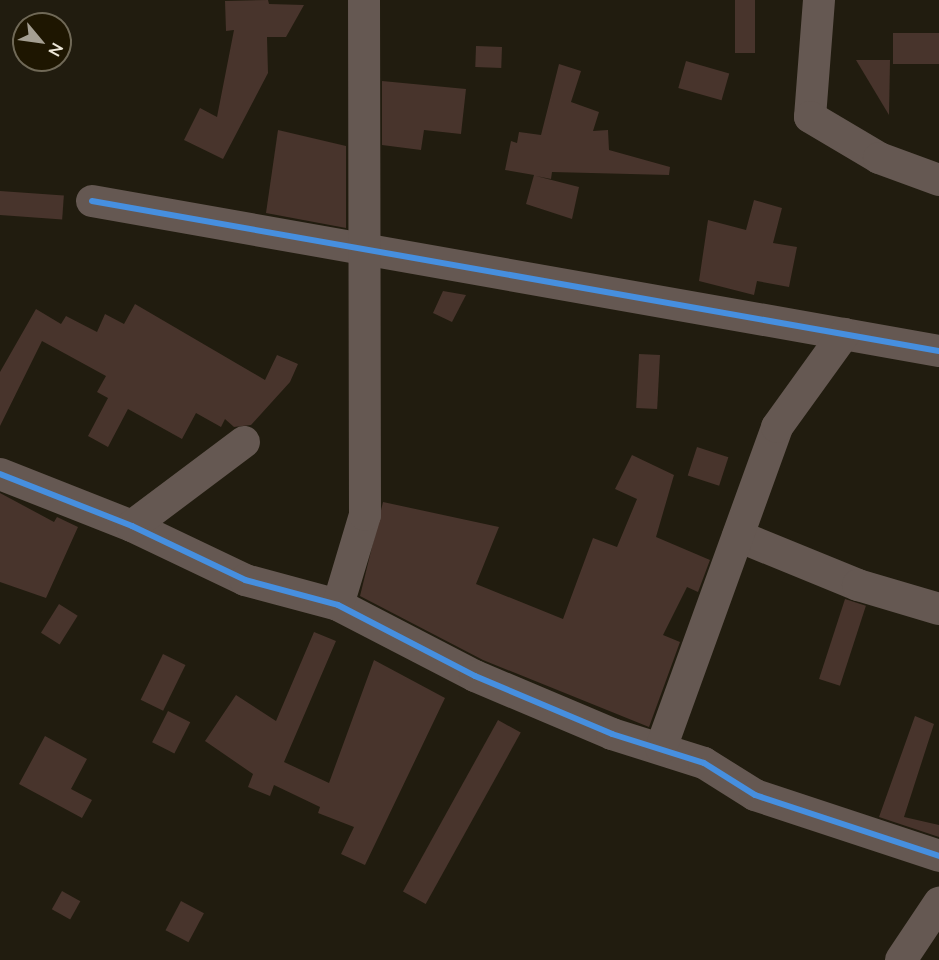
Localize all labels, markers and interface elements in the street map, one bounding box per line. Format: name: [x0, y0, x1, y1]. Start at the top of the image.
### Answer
north arrow: [12, 12, 72, 72]
text: N: [45, 40, 68, 60]

